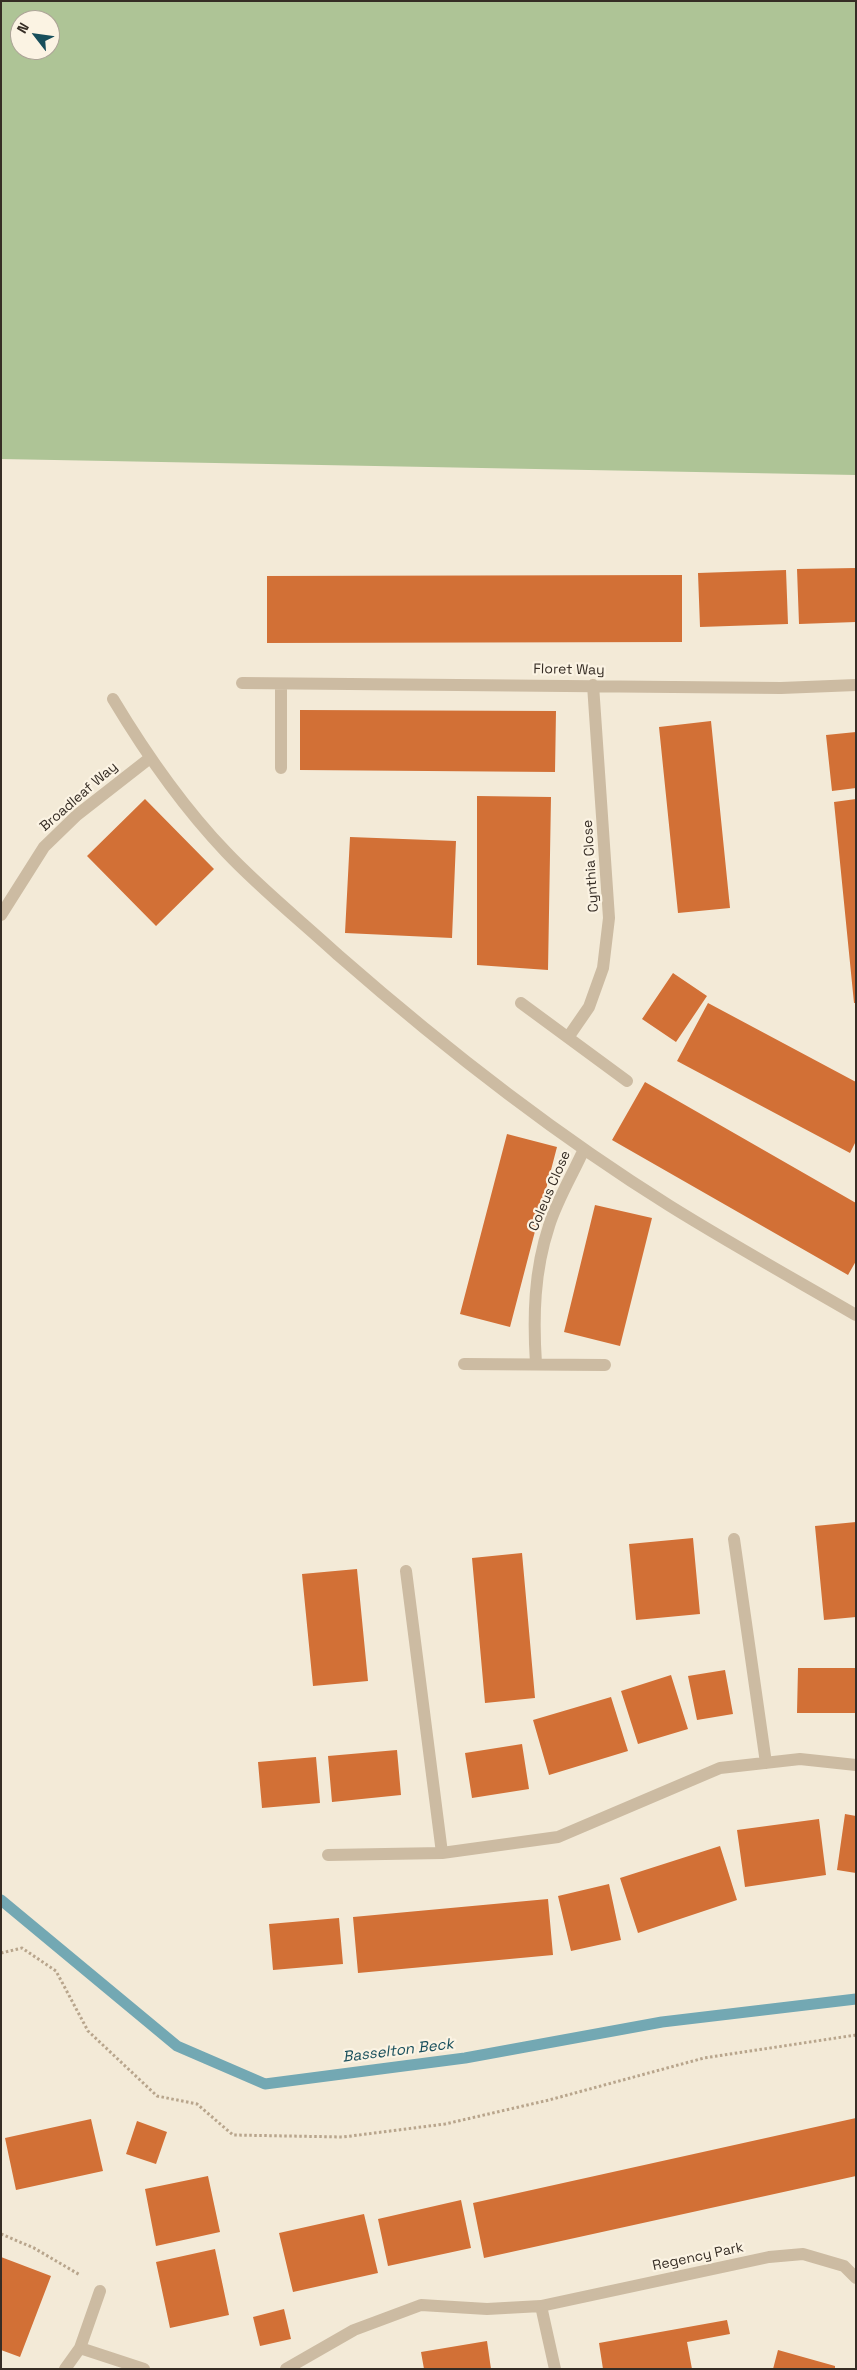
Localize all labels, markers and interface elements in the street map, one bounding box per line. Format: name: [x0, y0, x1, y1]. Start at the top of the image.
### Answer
north arrow: [10, 10, 60, 60]
text: N: [13, 19, 33, 37]
street label: Floret Way: [533, 661, 605, 679]
street label: Broadleaf Way: [37, 759, 121, 835]
street label: Cynthia Close: [579, 819, 603, 913]
street label: Coleus Close: [526, 1148, 574, 1234]
water label: Basselton Beck: [342, 2035, 454, 2067]
street label: Regency Park: [651, 2239, 745, 2275]

